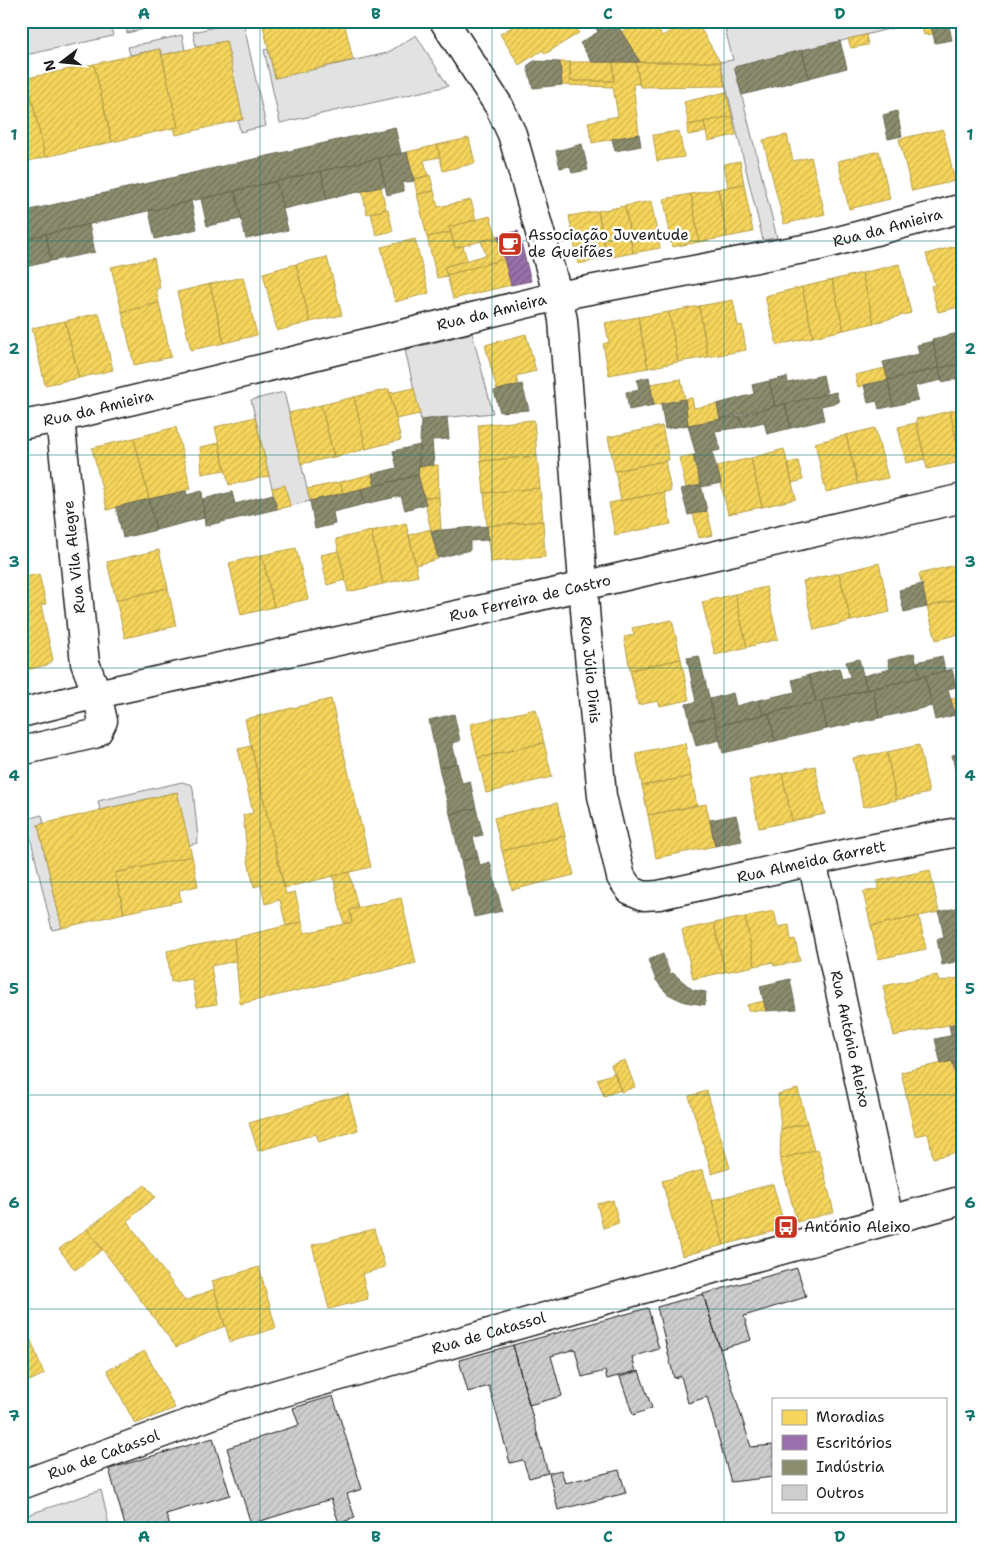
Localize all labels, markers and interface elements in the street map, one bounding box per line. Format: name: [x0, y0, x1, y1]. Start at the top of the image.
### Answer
text: A: [138, 3, 150, 24]
text: B: [371, 3, 381, 24]
text: C: [603, 3, 613, 24]
text: D: [834, 3, 846, 24]
north arrow: [38, 38, 88, 88]
text: N: [39, 58, 60, 73]
text: 1: [10, 124, 18, 145]
text: 1: [966, 124, 974, 145]
street label: Rua da Amieira: [831, 204, 945, 252]
place label: Associação Juventude de Gueifães: [528, 225, 689, 262]
cafe icon: Associação Juventude de Gueifães: [497, 231, 523, 257]
street label: Rua da Amieira: [435, 289, 549, 335]
text: 2: [8, 338, 20, 359]
text: 2: [964, 338, 976, 359]
street label: Rua da Amieira: [42, 385, 156, 431]
street label: Rua Vila Alegre: [58, 500, 90, 614]
text: 3: [8, 551, 20, 572]
text: 3: [964, 551, 976, 572]
street label: Rua Ferreira de Castro: [448, 570, 613, 626]
street label: Rua Júlio Dinis: [576, 615, 605, 724]
text: 4: [8, 765, 20, 786]
text: 4: [964, 765, 976, 786]
street label: Rua Almeida Garrett: [735, 836, 888, 888]
street label: Rua António Aleixo: [826, 969, 875, 1109]
text: 5: [9, 978, 19, 999]
text: 5: [965, 978, 975, 999]
text: 6: [8, 1192, 20, 1213]
text: 6: [964, 1192, 976, 1213]
bus stop icon: António Aleixo: [773, 1214, 799, 1240]
place label: António Aleixo: [804, 1217, 911, 1237]
street label: Rua de Catassol: [429, 1307, 548, 1359]
legend: [772, 1398, 946, 1512]
text: 7: [8, 1405, 20, 1426]
text: 7: [964, 1405, 976, 1426]
text: Moradias: [816, 1407, 885, 1427]
street label: Rua de Catassol: [45, 1425, 163, 1484]
text: Escritórios: [816, 1433, 892, 1453]
text: Indústria: [816, 1457, 885, 1477]
text: Outros: [816, 1483, 864, 1503]
text: A: [138, 1526, 150, 1547]
text: B: [371, 1526, 381, 1547]
text: C: [603, 1526, 613, 1547]
text: D: [834, 1526, 846, 1547]

